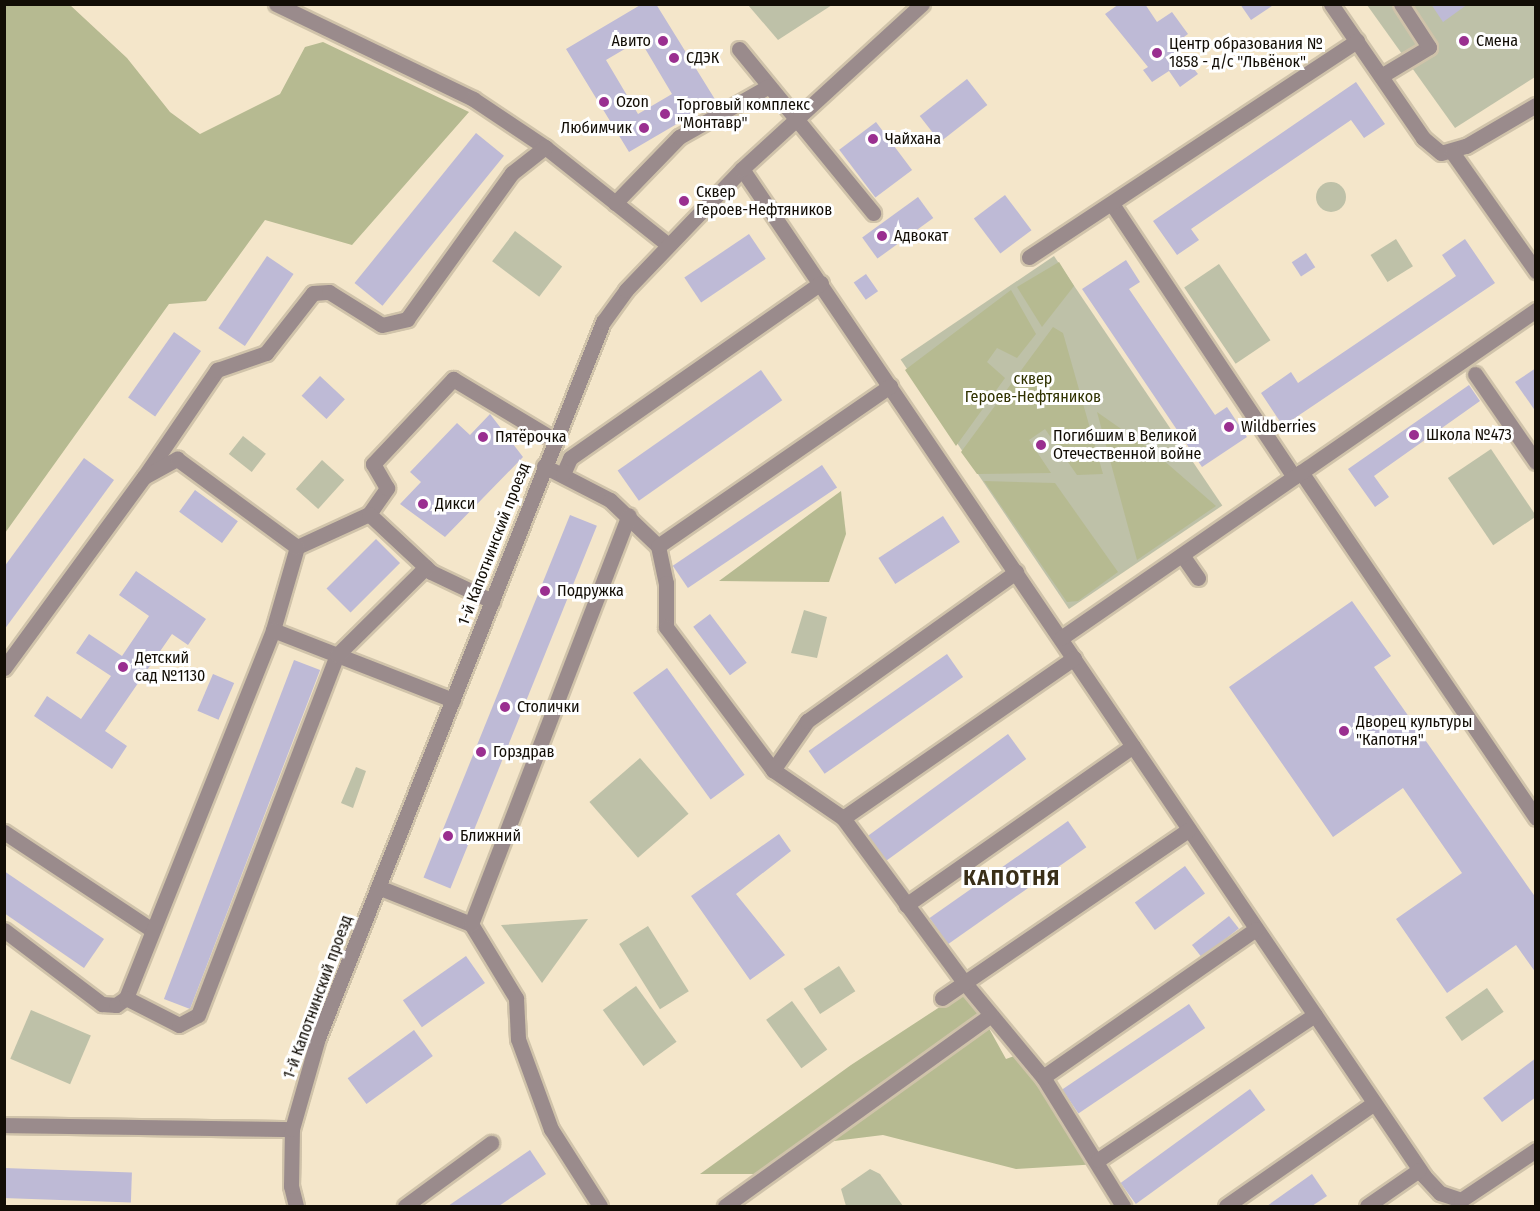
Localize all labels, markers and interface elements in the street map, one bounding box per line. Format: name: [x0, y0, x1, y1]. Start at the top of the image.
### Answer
place label: Авито: [611, 31, 651, 51]
place label: Смена: [1476, 31, 1518, 51]
marker: Авито: [656, 34, 670, 48]
place label: Центр образования № 1858 - д/с "Львёнок": [1169, 34, 1323, 72]
marker: Смена: [1457, 34, 1471, 48]
marker: Центр образования № 1858 - д/с "Львёнок": [1150, 46, 1164, 60]
place label: СДЭК: [686, 48, 719, 68]
marker: СДЭК: [667, 51, 681, 65]
place label: Ozon: [616, 92, 649, 112]
marker: Ozon: [597, 95, 611, 109]
place label: Торговый комплекс "Монтавр": [677, 95, 810, 133]
marker: Торговый комплекс "Монтавр": [658, 107, 672, 121]
place label: Любимчик: [561, 118, 632, 138]
marker: Любимчик: [637, 121, 651, 135]
place label: Чайхана: [885, 129, 941, 149]
marker: Чайхана: [866, 132, 880, 146]
place label: Сквер Героев-Нефтяников: [696, 182, 832, 220]
marker: Сквер Героев-Нефтяников: [677, 194, 691, 208]
place label: Адвокат: [894, 226, 948, 246]
marker: Адвокат: [875, 229, 889, 243]
park label: сквер Героев-Нефтяников: [965, 369, 1101, 407]
place label: Wildberries: [1241, 417, 1316, 437]
marker: Wildberries: [1222, 420, 1236, 434]
place label: Школа №473: [1426, 425, 1512, 445]
place label: Погибшим в Великой Отечественной войне: [1053, 426, 1201, 464]
place label: Пятёрочка: [495, 427, 567, 447]
marker: Школа №473: [1407, 428, 1421, 442]
marker: Пятёрочка: [476, 430, 490, 444]
marker: Погибшим в Великой Отечественной войне: [1034, 438, 1048, 452]
street label: 1-й Капотнинский проезд: [454, 460, 534, 628]
place label: Дикси: [435, 494, 475, 514]
marker: Дикси: [416, 497, 430, 511]
place label: Подружка: [557, 581, 624, 601]
marker: Подружка: [538, 584, 552, 598]
place label: Детский сад №1130: [135, 648, 205, 686]
marker: Детский сад №1130: [116, 660, 130, 674]
place label: Столички: [517, 697, 579, 717]
marker: Столички: [498, 700, 512, 714]
place label: Дворец культуры "Капотня": [1356, 712, 1472, 750]
marker: Дворец культуры "Капотня": [1337, 724, 1351, 738]
place label: Горздрав: [493, 742, 555, 762]
marker: Горздрав: [474, 745, 488, 759]
place label: Ближний: [460, 826, 521, 846]
marker: Ближний: [441, 829, 455, 843]
district label: КАПОТНЯ: [963, 865, 1061, 891]
street label: 1-й Капотнинский проезд: [279, 913, 357, 1081]

